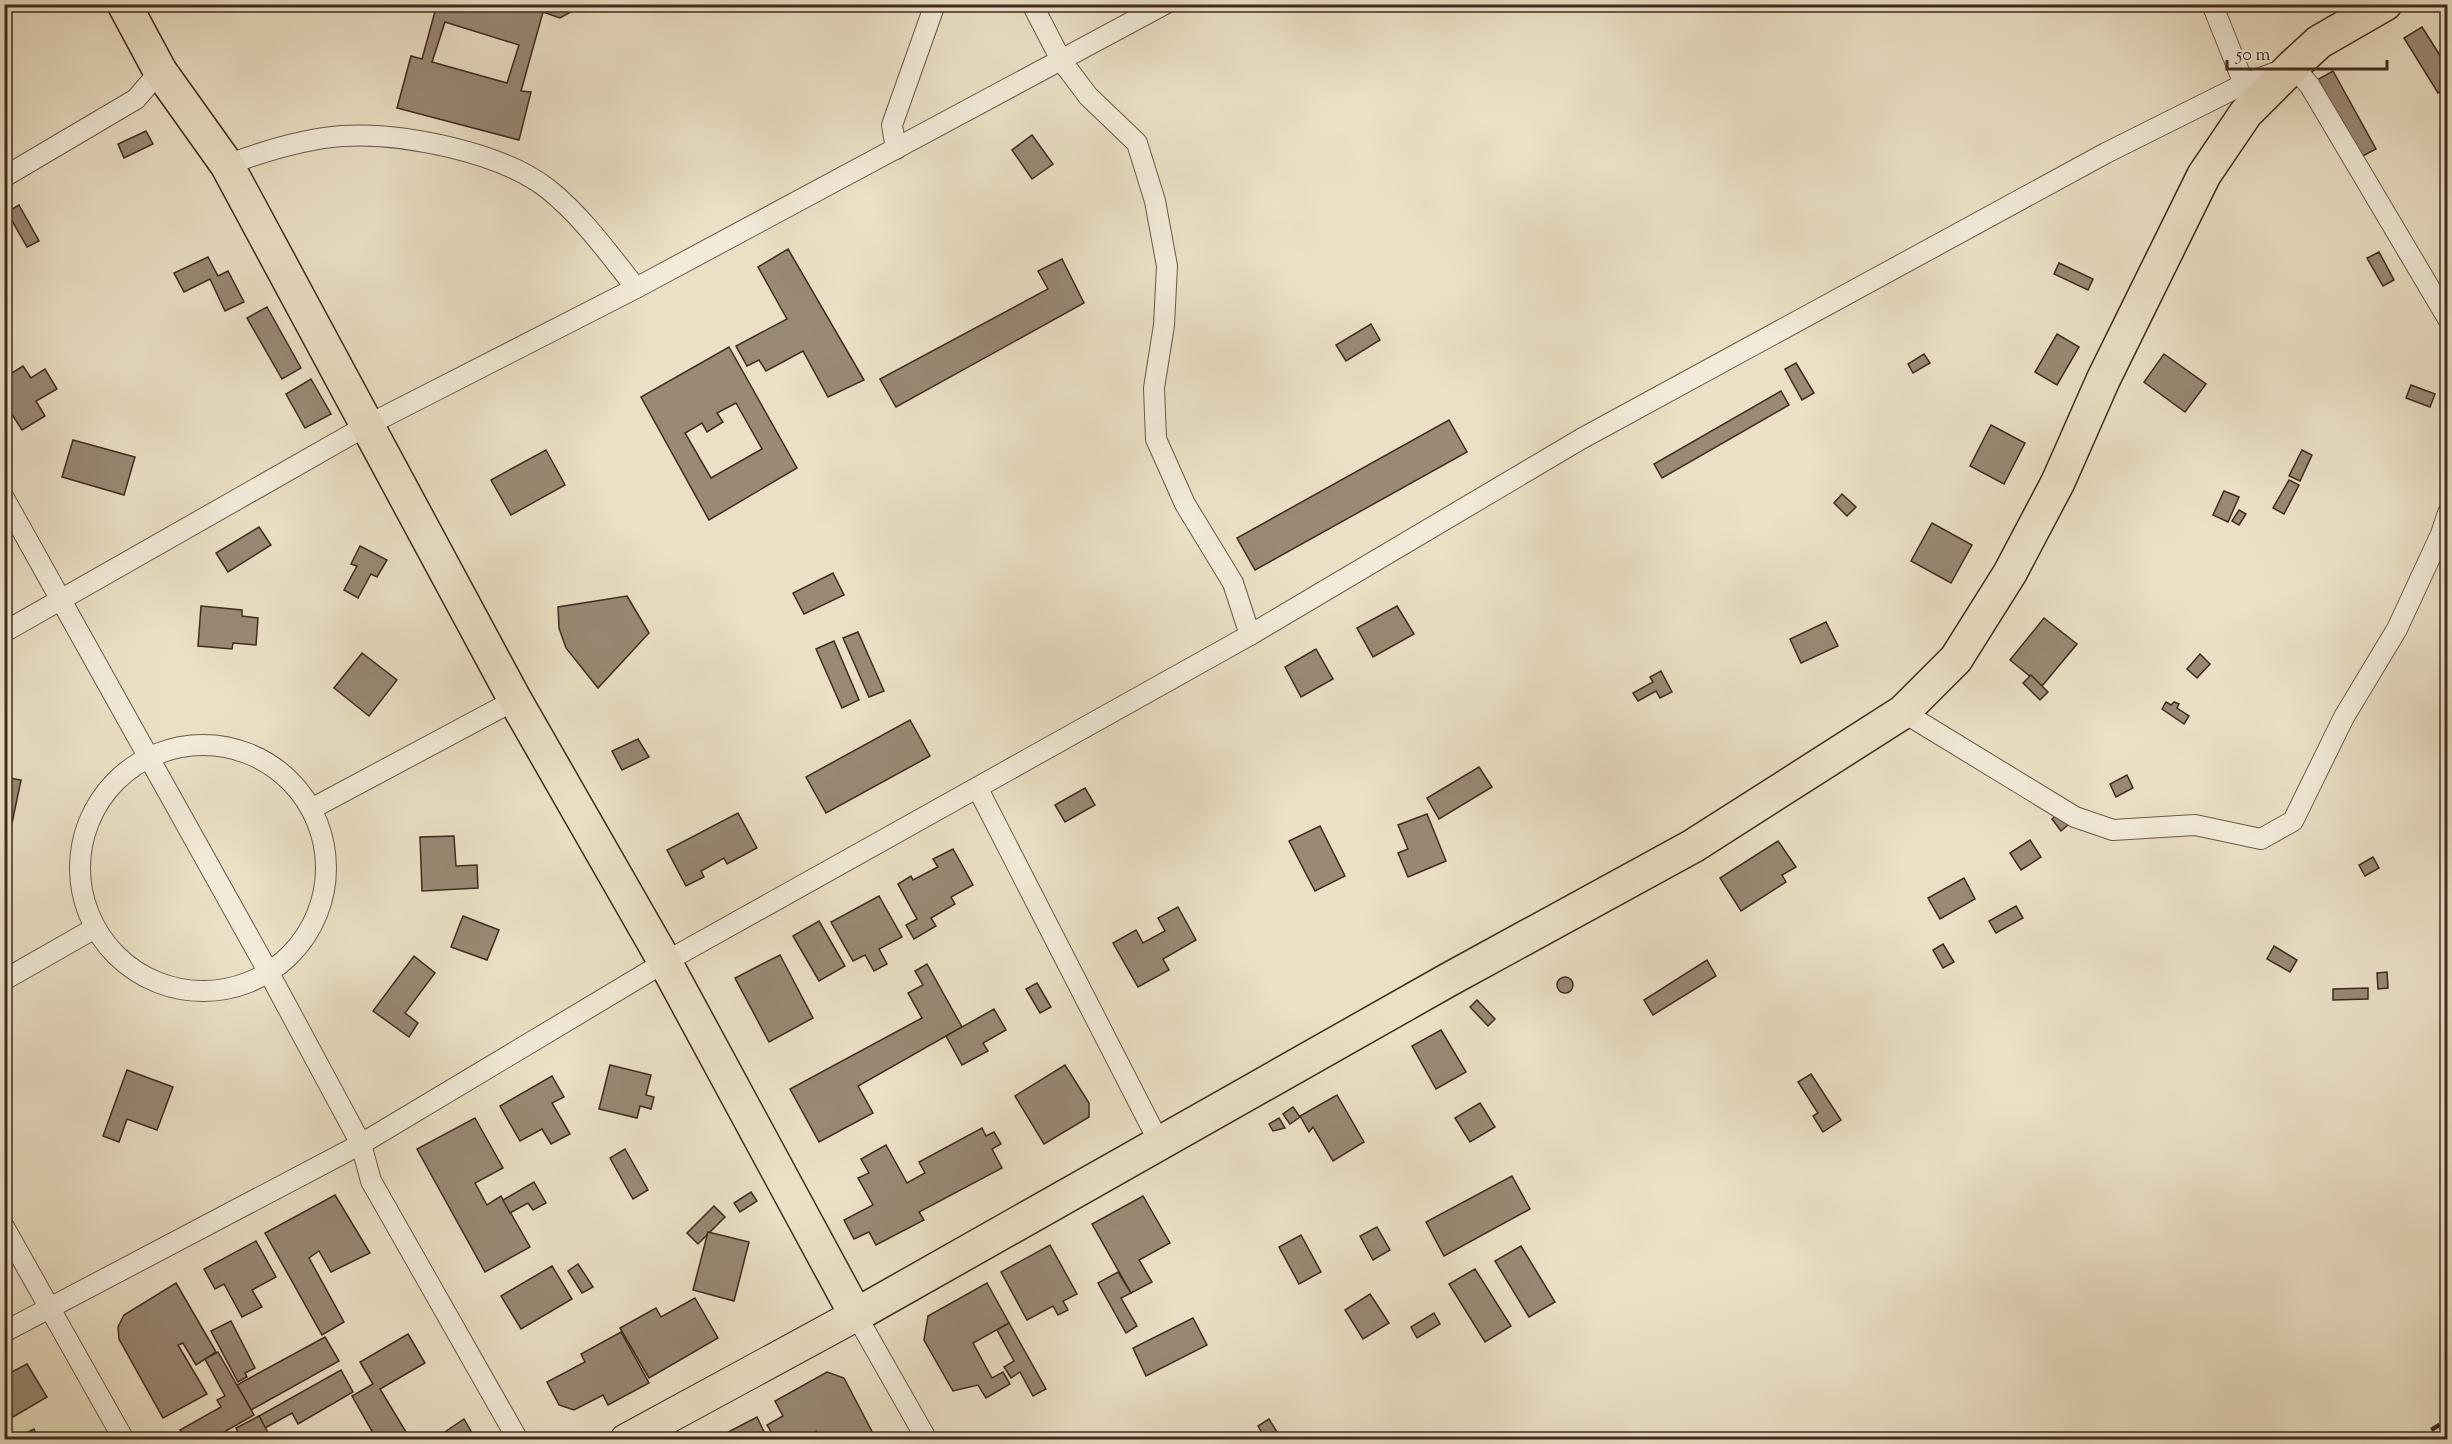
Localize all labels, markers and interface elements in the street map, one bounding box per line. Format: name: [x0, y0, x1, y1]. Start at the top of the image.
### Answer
scale bar: [2227, 33, 2388, 71]
text: 50 m: [2235, 43, 2271, 69]

